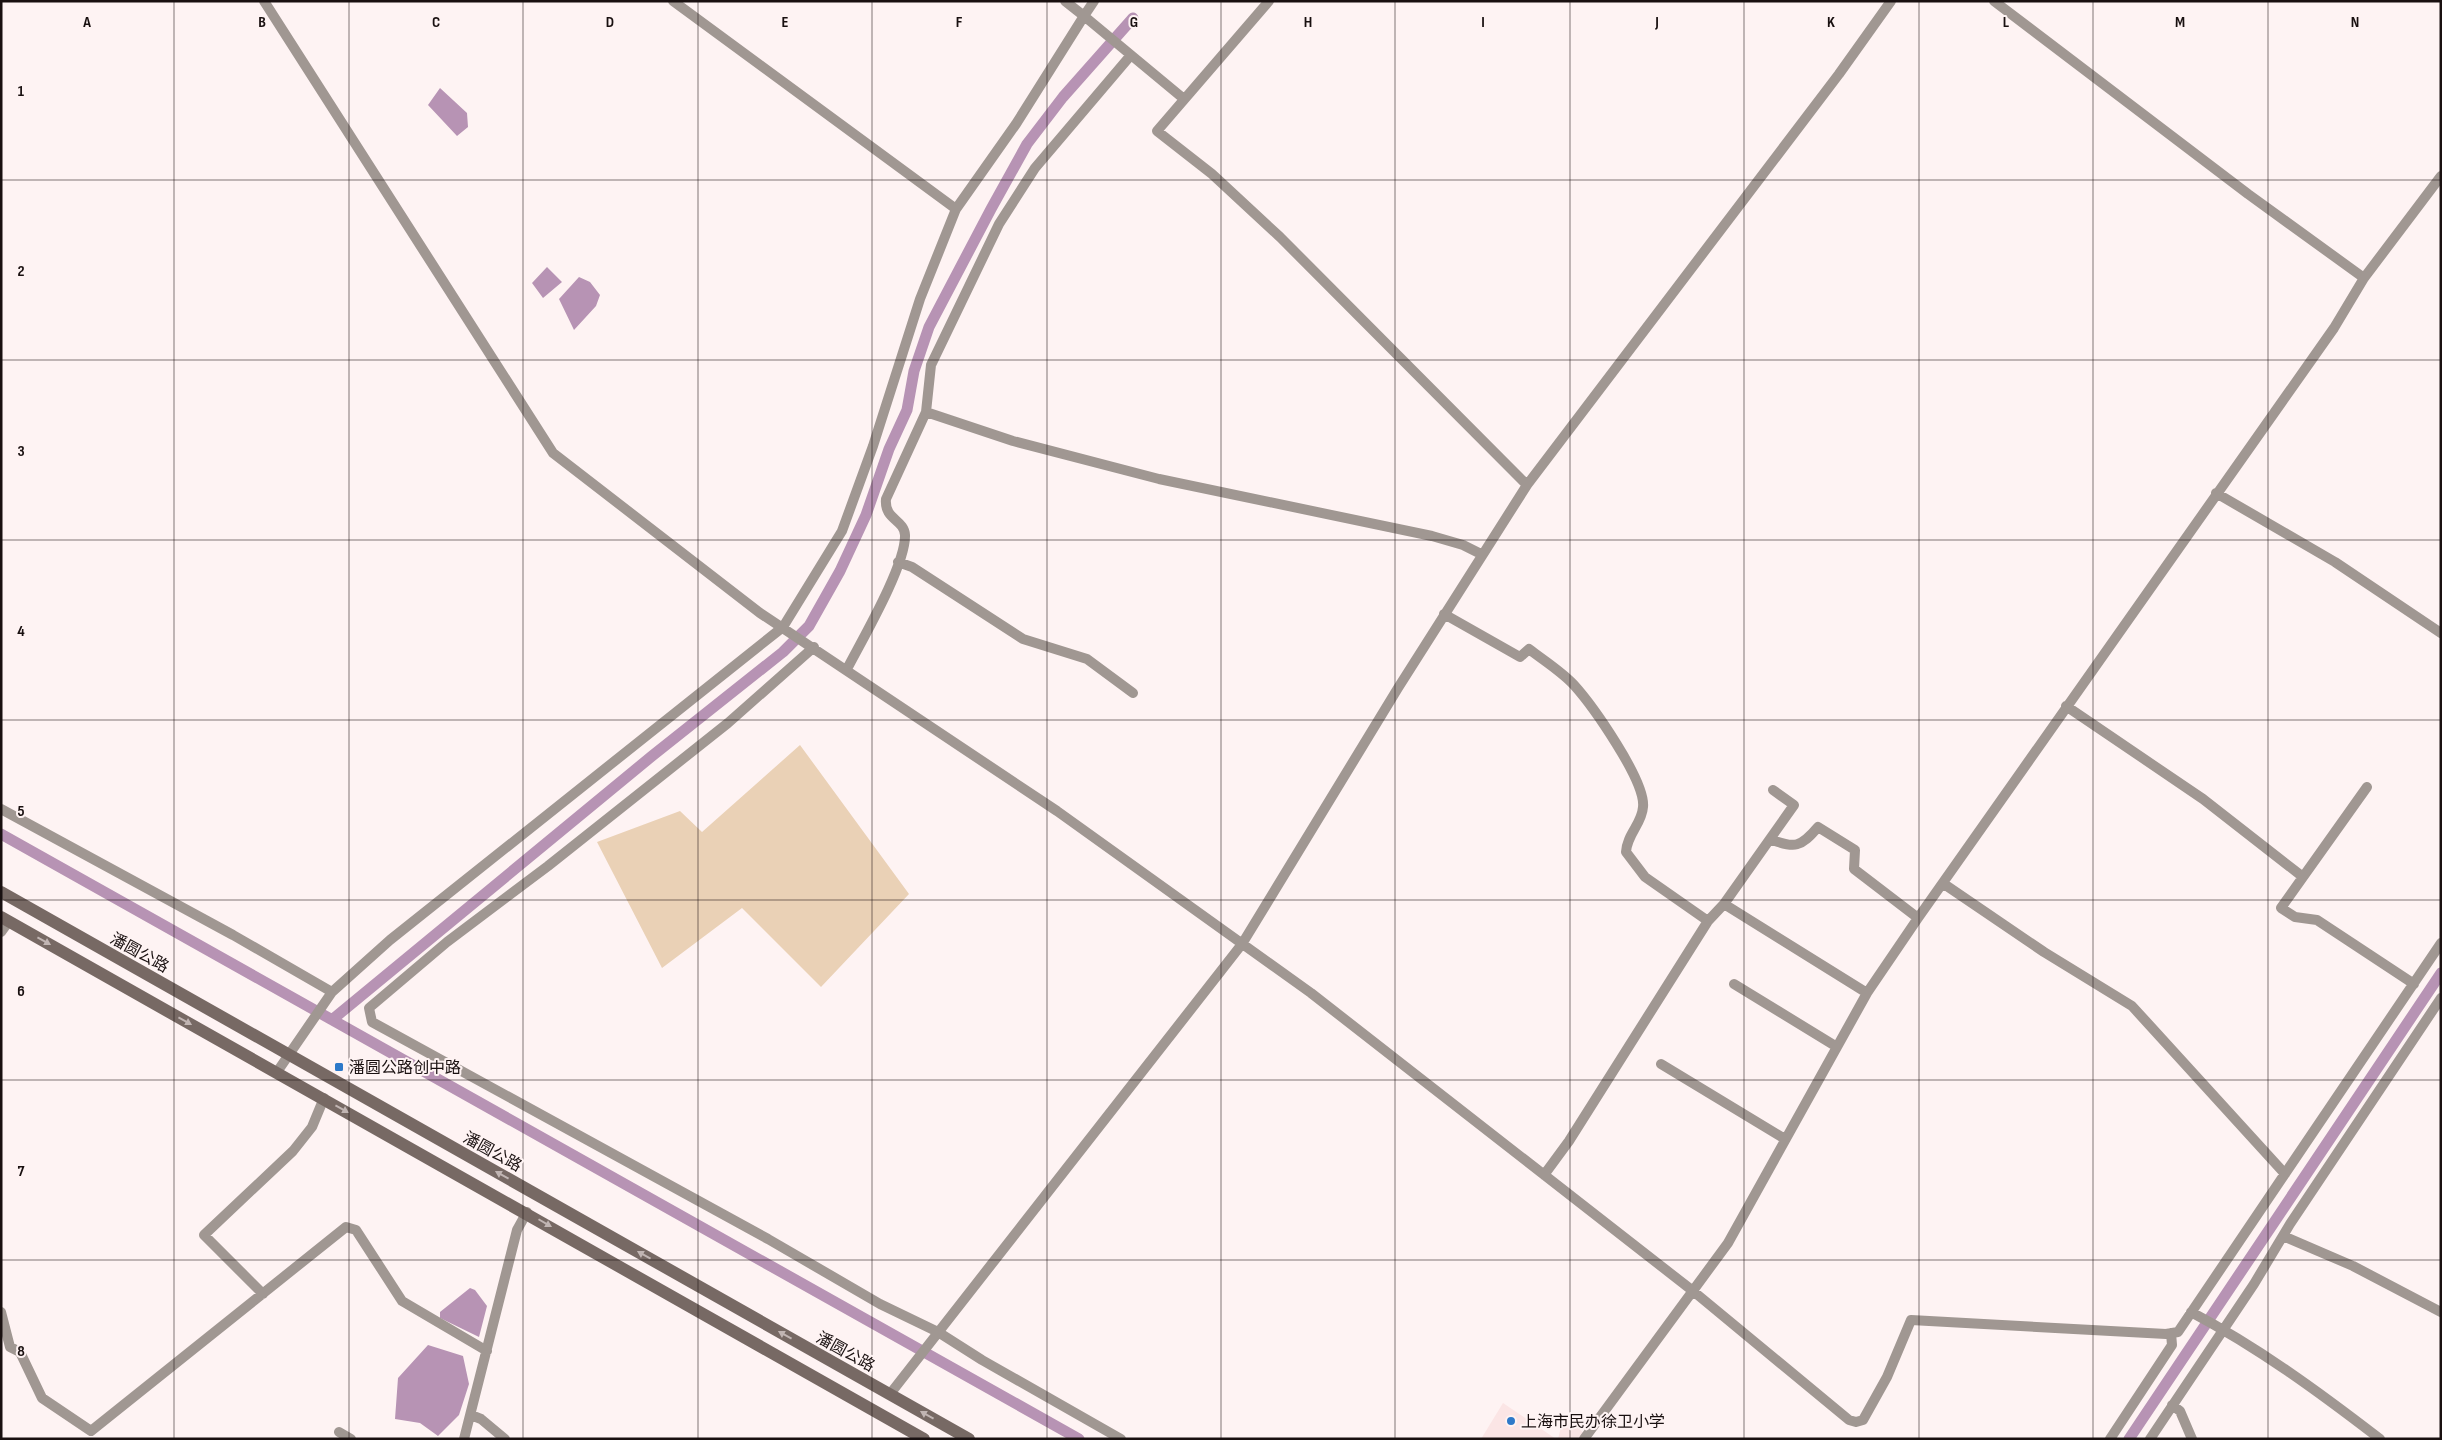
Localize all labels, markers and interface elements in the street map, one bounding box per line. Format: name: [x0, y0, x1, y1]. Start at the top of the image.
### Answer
text: A: [82, 13, 91, 32]
text: B: [258, 13, 266, 32]
text: C: [432, 13, 440, 32]
text: D: [606, 13, 614, 32]
text: E: [782, 13, 789, 32]
text: F: [956, 13, 963, 32]
text: G: [1130, 13, 1138, 32]
text: H: [1304, 13, 1312, 32]
text: I: [1481, 13, 1485, 32]
text: J: [1654, 13, 1659, 32]
text: K: [1827, 13, 1835, 32]
text: L: [2003, 13, 2010, 32]
text: M: [2175, 13, 2185, 32]
text: N: [2351, 13, 2359, 32]
text: 1: [18, 82, 25, 101]
text: 2: [17, 262, 25, 281]
text: 3: [17, 442, 25, 461]
text: 4: [17, 622, 25, 641]
text: 5: [17, 802, 25, 821]
street label: 潘圆公路: [107, 929, 172, 977]
one-way arrow: [36, 937, 51, 945]
text: 6: [17, 982, 25, 1001]
one-way arrow: [179, 1016, 192, 1025]
place label: 潘圆公路创中路: [349, 1058, 461, 1078]
marker: 潘圆公路创中路: [333, 1061, 345, 1073]
one-way arrow: [336, 1104, 349, 1113]
street label: 潘圆公路: [460, 1128, 525, 1176]
text: 7: [18, 1162, 25, 1181]
one-way arrow: [495, 1171, 509, 1179]
one-way arrow: [537, 1219, 552, 1227]
one-way arrow: [636, 1251, 651, 1259]
street label: 潘圆公路: [813, 1328, 878, 1376]
one-way arrow: [778, 1331, 792, 1339]
text: 8: [17, 1342, 25, 1361]
one-way arrow: [920, 1410, 933, 1419]
place label: 上海市民办徐卫小学: [1521, 1413, 1665, 1432]
marker: 上海市民办徐卫小学: [1505, 1415, 1517, 1427]

